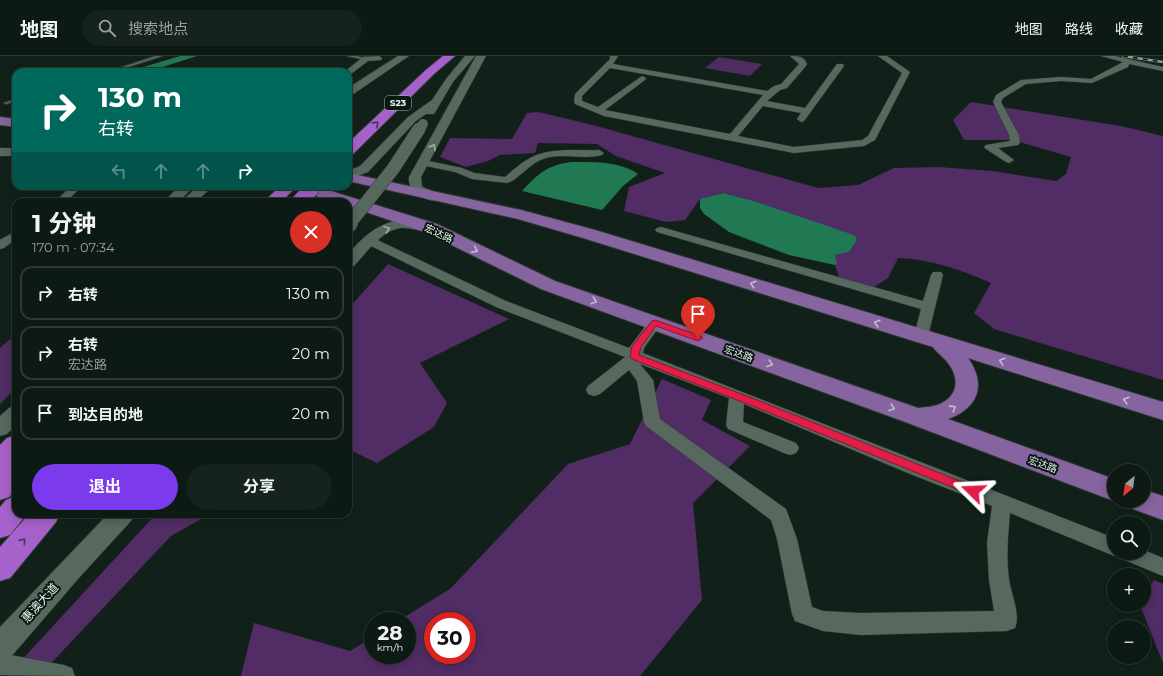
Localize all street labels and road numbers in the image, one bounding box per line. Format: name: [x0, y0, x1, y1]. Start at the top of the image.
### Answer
road number: S23: [385, 96, 411, 110]
street label: 宏达路: [422, 221, 455, 246]
street label: 宏达路: [723, 342, 755, 365]
street label: 宏达路: [1027, 453, 1059, 476]
street label: 惠澳大道: [18, 580, 61, 626]

